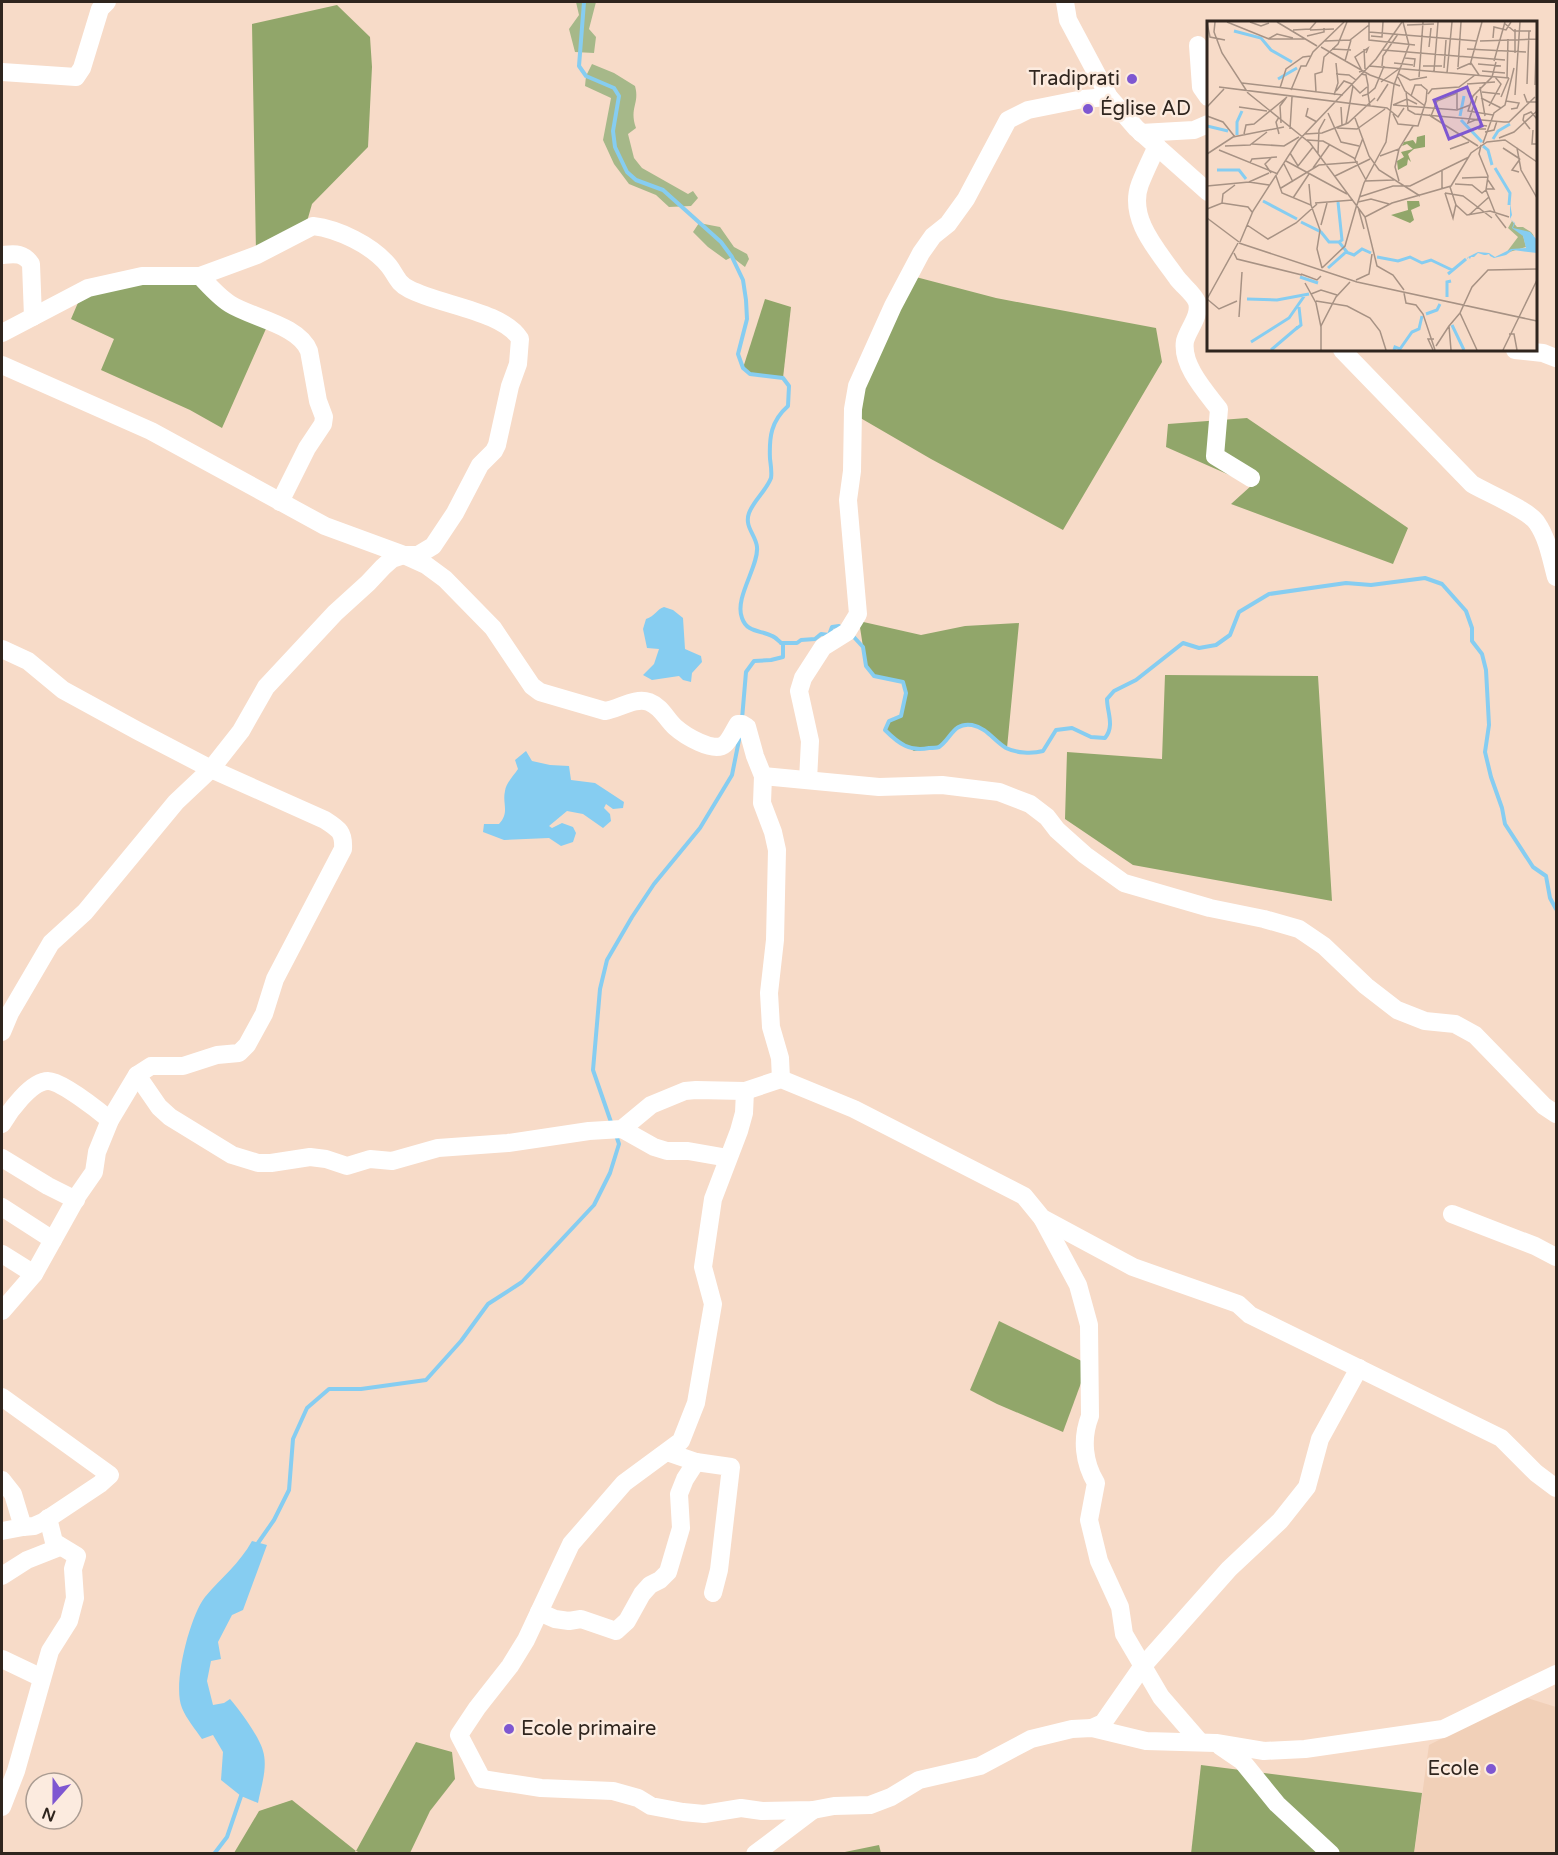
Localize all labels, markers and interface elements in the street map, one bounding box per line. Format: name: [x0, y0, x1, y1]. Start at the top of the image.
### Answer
inset map: [1207, 21, 1537, 351]
place label: Tradiprati: [1029, 67, 1120, 91]
marker: Tradiprati: [1125, 72, 1139, 86]
place label: Église AD: [1100, 96, 1191, 121]
marker: Église AD: [1081, 102, 1095, 116]
place label: Ecole primaire: [521, 1717, 656, 1741]
marker: Ecole primaire: [502, 1722, 516, 1736]
place label: Ecole: [1427, 1757, 1479, 1781]
marker: Ecole: [1484, 1762, 1498, 1776]
north arrow: [24, 1771, 84, 1831]
text: N: [39, 1802, 59, 1826]

